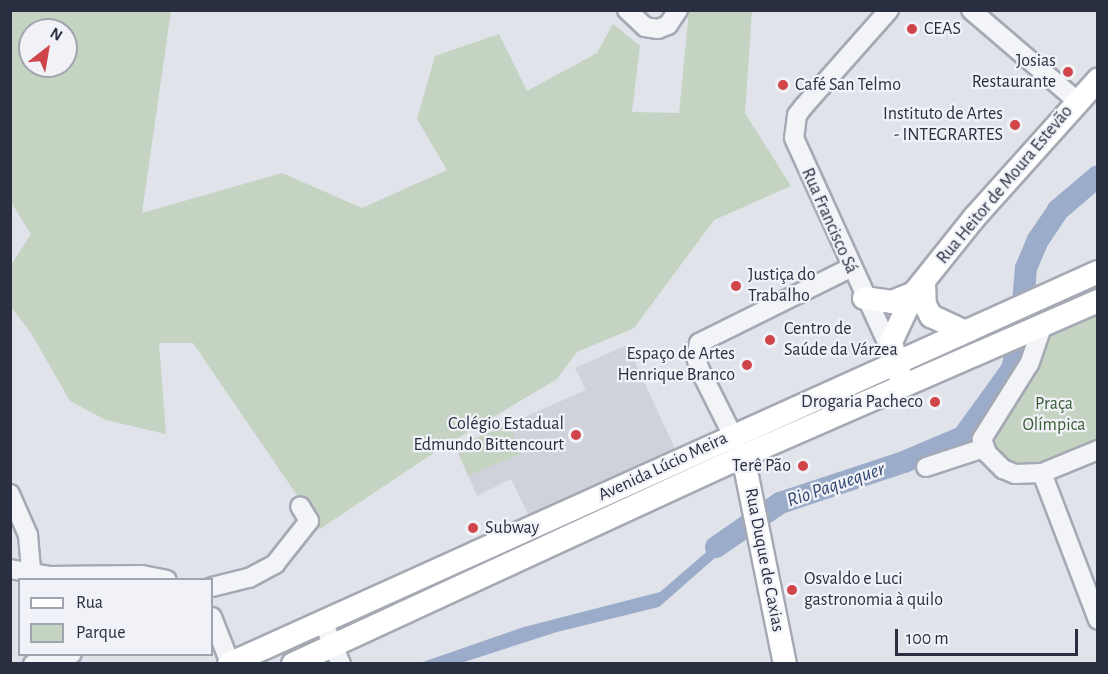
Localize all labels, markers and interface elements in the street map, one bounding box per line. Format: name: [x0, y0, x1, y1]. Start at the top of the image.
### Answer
north arrow: [18, 18, 78, 78]
place label: CEAS: [924, 18, 961, 40]
marker: CEAS: [905, 22, 919, 36]
text: N: [47, 25, 65, 44]
place label: Josias Restaurante: [972, 51, 1056, 94]
marker: Josias Restaurante: [1061, 65, 1075, 79]
place label: Café San Telmo: [795, 74, 901, 96]
marker: Café San Telmo: [776, 78, 790, 92]
street label: Rua Heitor de Moura Estevão: [932, 101, 1078, 269]
place label: Instituto de Artes - INTEGRARTES: [883, 104, 1003, 146]
marker: Instituto de Artes - INTEGRARTES: [1008, 118, 1022, 132]
street label: Rua Francisco Sá: [796, 165, 862, 277]
place label: Justiça do Trabalho: [748, 265, 816, 308]
marker: Justiça do Trabalho: [729, 279, 743, 293]
place label: Centro de Saúde da Várzea: [784, 319, 898, 362]
marker: Centro de Saúde da Várzea: [761, 331, 779, 349]
place label: Espaço de Artes Henrique Branco: [618, 344, 735, 386]
marker: Espaço de Artes Henrique Branco: [740, 358, 754, 372]
place label: Drogaria Pacheco: [801, 391, 923, 413]
park label: Praça Olímpica: [1022, 394, 1086, 436]
marker: Drogaria Pacheco: [928, 395, 942, 409]
place label: Colégio Estadual Edmundo Bittencourt: [413, 414, 564, 456]
marker: Colégio Estadual Edmundo Bittencourt: [569, 428, 583, 442]
street label: Avenida Lúcio Meira: [595, 428, 731, 506]
place label: Terê Pão: [732, 455, 791, 477]
water label: Rio Paquequer: [784, 457, 888, 513]
marker: Terê Pão: [796, 459, 810, 473]
street label: Rua Duque de Caxias: [739, 486, 789, 634]
place label: Subway: [485, 517, 539, 539]
marker: Subway: [466, 521, 480, 535]
place label: Osvaldo e Luci gastronomia à quilo: [804, 569, 943, 612]
legend: [18, 578, 213, 656]
marker: Osvaldo e Luci gastronomia à quilo: [785, 583, 799, 597]
text: Rua: [76, 594, 103, 612]
scale bar: [898, 617, 1081, 655]
text: Parque: [76, 624, 125, 642]
text: 100 m: [906, 630, 949, 648]

